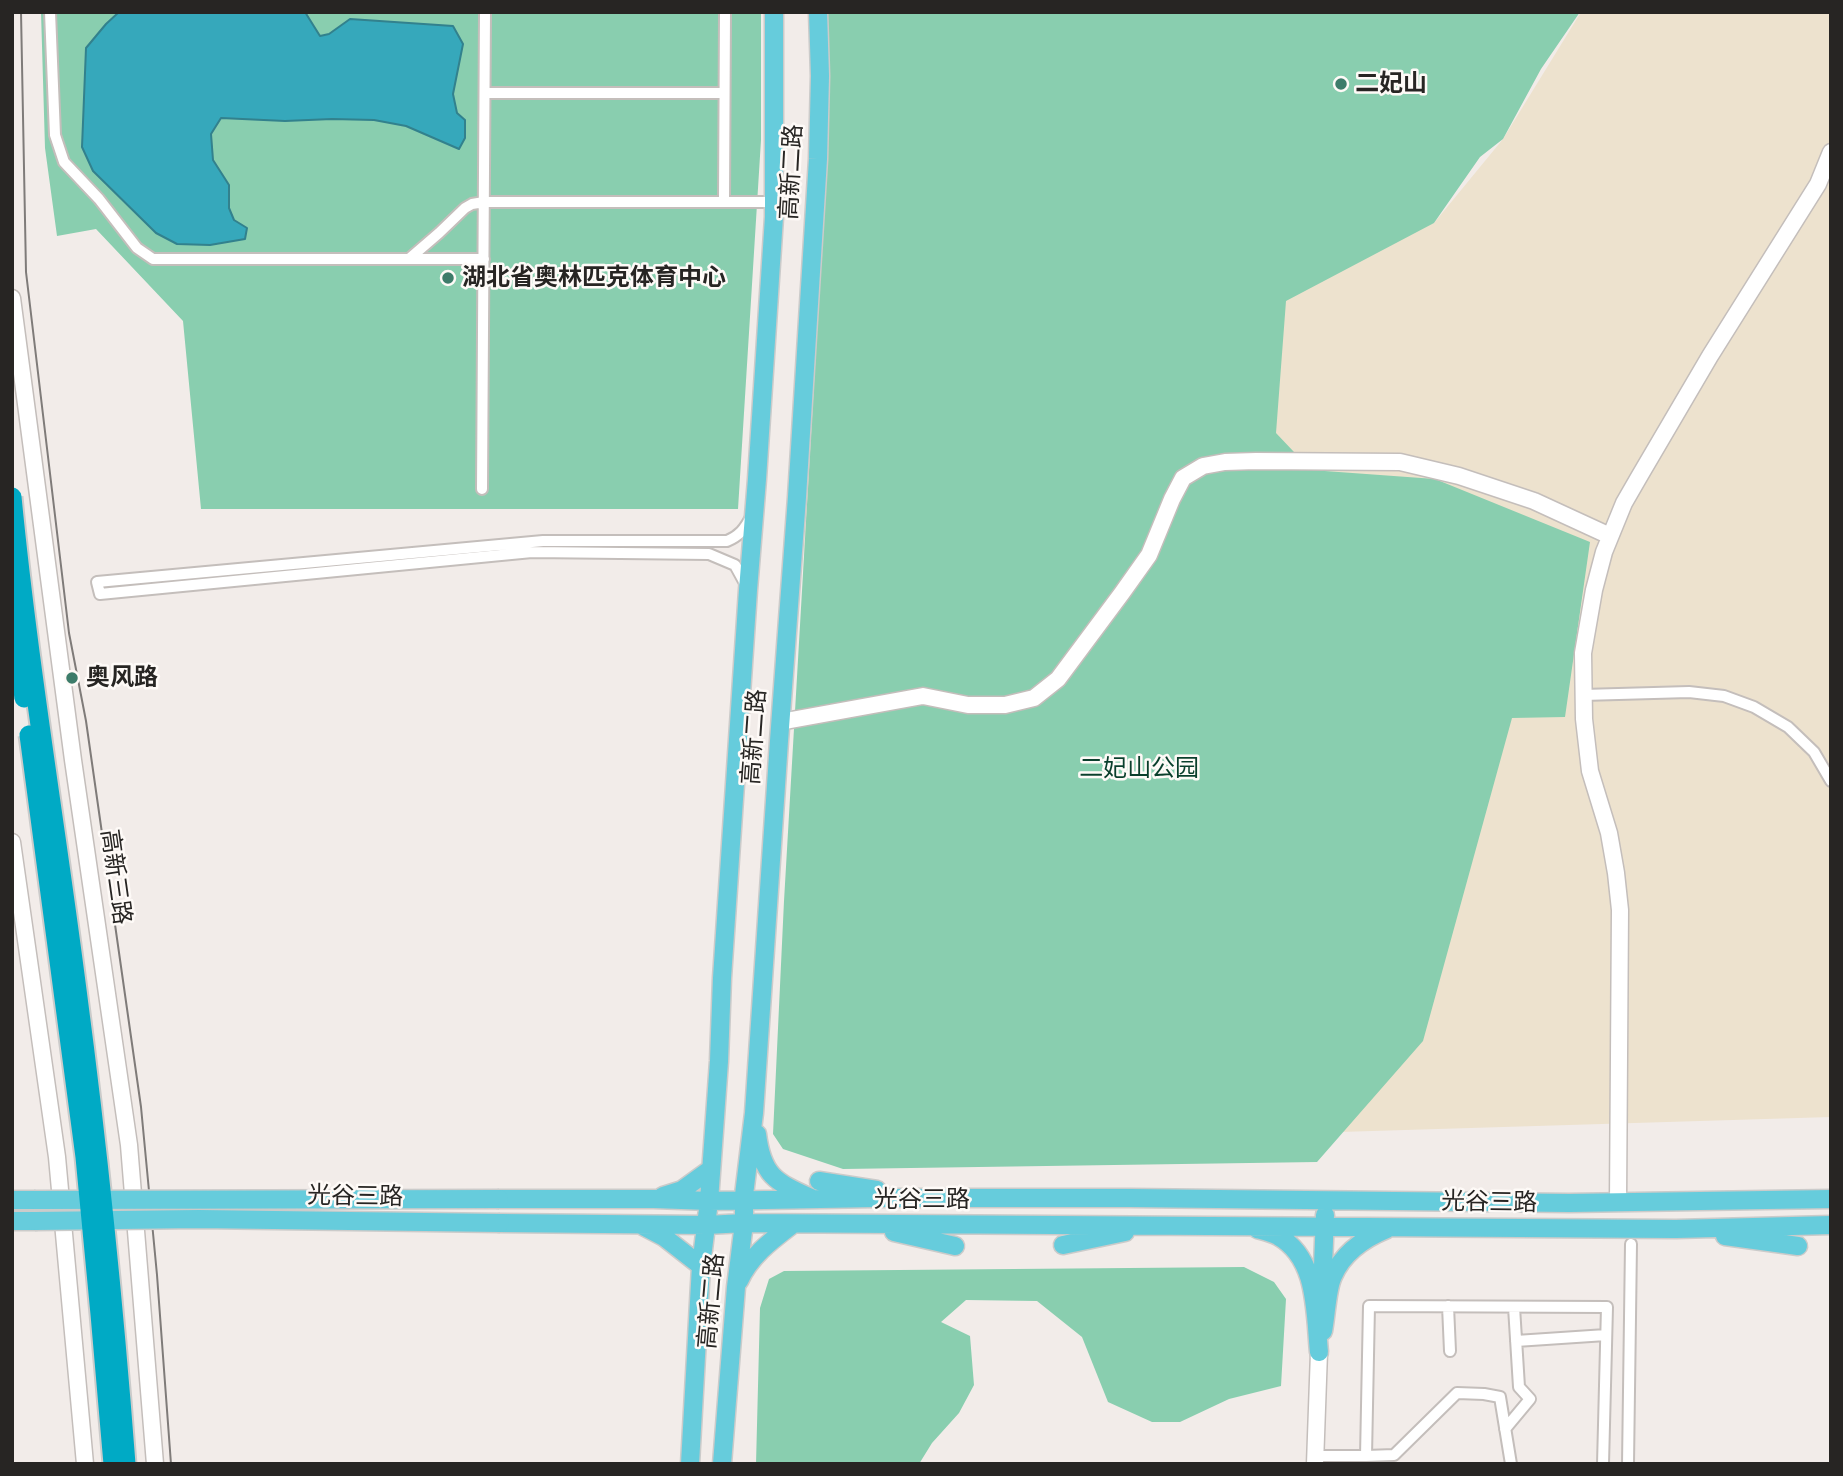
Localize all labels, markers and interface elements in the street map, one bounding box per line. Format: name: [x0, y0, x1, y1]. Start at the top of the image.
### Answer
place label: 二妃山: [1355, 70, 1427, 98]
marker: 二妃山: [1333, 76, 1349, 92]
street label: 高新二路: [775, 123, 809, 221]
place label: 湖北省奥林匹克体育中心: [462, 264, 726, 292]
marker: 湖北省奥林匹克体育中心: [440, 270, 456, 286]
place label: 奥风路: [86, 664, 158, 692]
marker: 奥风路: [64, 670, 80, 686]
street label: 高新二路: [737, 688, 773, 786]
park label: 二妃山公园: [1079, 755, 1199, 783]
street label: 高新三路: [94, 827, 136, 927]
street label: 光谷三路: [307, 1182, 403, 1212]
street label: 光谷三路: [874, 1186, 970, 1214]
street label: 光谷三路: [1441, 1188, 1537, 1218]
street label: 高新二路: [693, 1252, 731, 1350]

